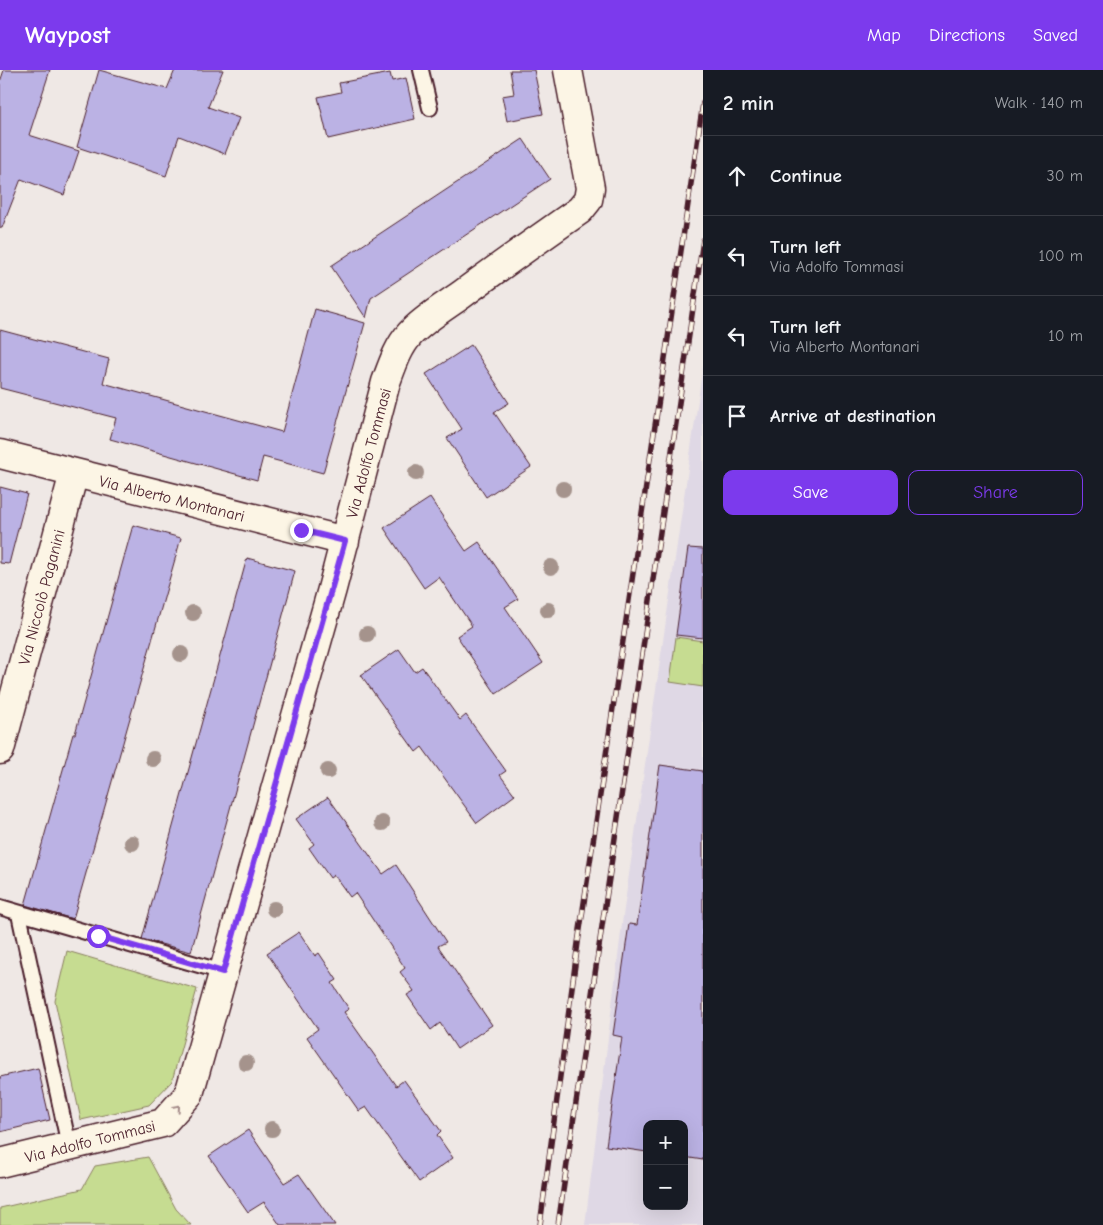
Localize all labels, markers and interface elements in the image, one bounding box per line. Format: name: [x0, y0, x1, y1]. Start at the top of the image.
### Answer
text: Waypost: [25, 21, 110, 49]
text: Map: [867, 25, 901, 46]
text: Directions: [929, 25, 1005, 46]
text: Saved: [1033, 25, 1078, 46]
text: 2 min: [723, 91, 774, 115]
text: Walk · 140 m: [995, 94, 1083, 112]
icon: ahead: [723, 162, 751, 190]
text: Continue: [770, 165, 842, 187]
text: 30 m: [1047, 167, 1083, 185]
text: Turn left: [770, 236, 841, 258]
icon: left: [723, 242, 751, 270]
text: 100 m: [1039, 247, 1083, 265]
text: Via Adolfo Tommasi: [770, 258, 904, 276]
text: Turn left: [770, 316, 841, 338]
icon: left: [723, 322, 751, 350]
text: 10 m: [1048, 327, 1083, 345]
text: Via Alberto Montanari: [770, 338, 920, 356]
street label: Via Adolfo Tommasi: [343, 386, 395, 520]
icon: arrive: [723, 402, 751, 430]
text: Arrive at destination: [770, 405, 936, 427]
button: Save: [723, 470, 898, 515]
button: Share: [908, 470, 1083, 515]
street label: Via Alberto Montanari: [97, 472, 247, 526]
route end: [290, 519, 313, 542]
street label: Via Niccolò Paganini: [15, 528, 69, 667]
route start: [87, 925, 110, 948]
one-way arrow: [171, 1104, 180, 1113]
street label: Via Adolfo Tommasi: [23, 1117, 157, 1167]
map controls: [643, 1120, 688, 1210]
button: +: [643, 1120, 688, 1165]
button: −: [643, 1165, 688, 1210]

